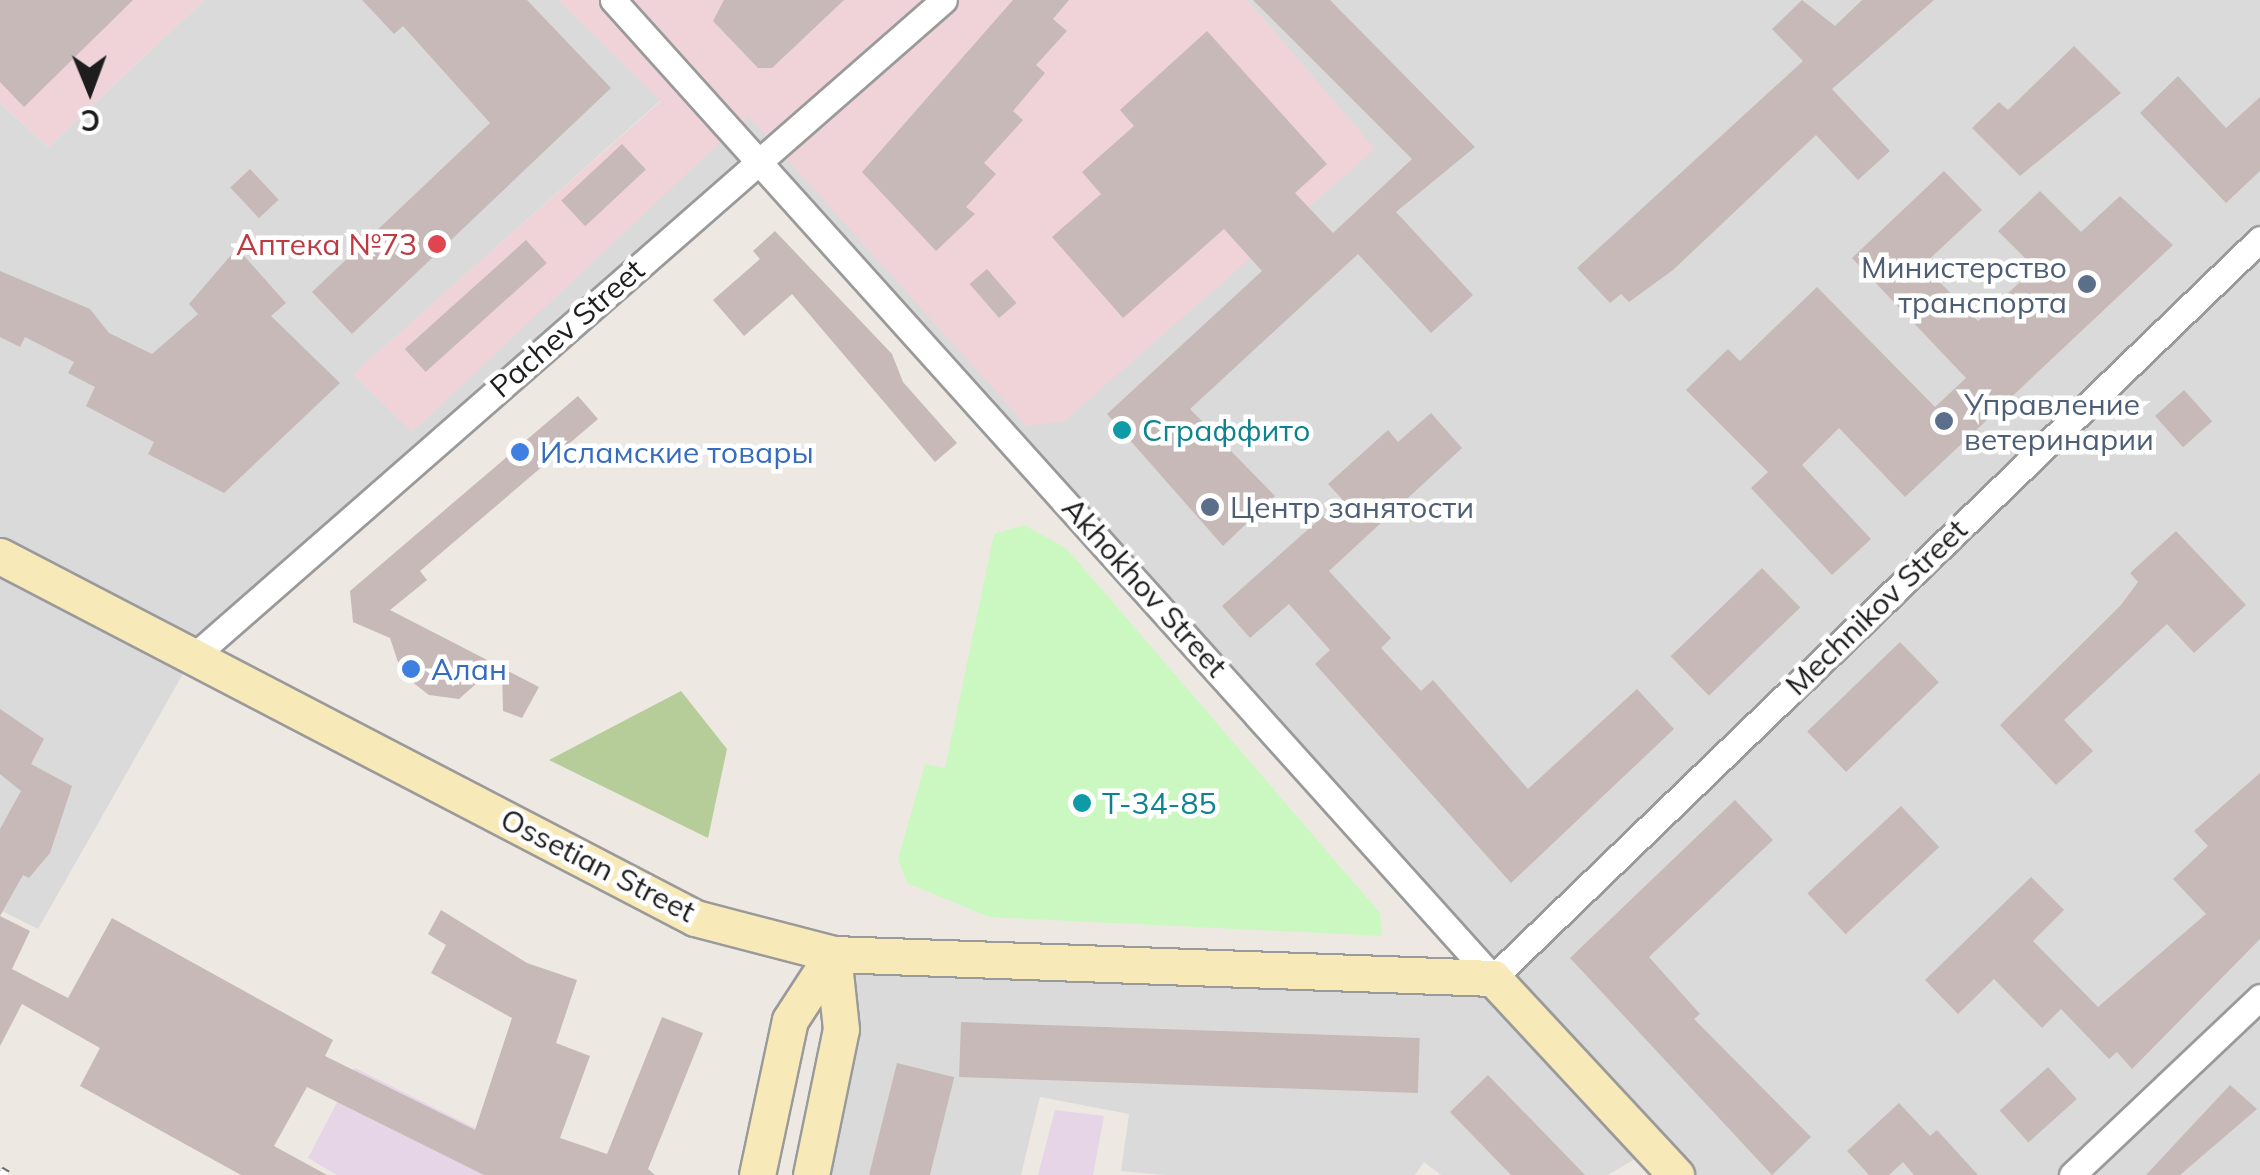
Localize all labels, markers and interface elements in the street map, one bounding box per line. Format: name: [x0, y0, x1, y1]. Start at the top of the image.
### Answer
north arrow: [40, 40, 140, 140]
text: С: [81, 103, 100, 138]
place label: Аптека №73: [236, 226, 417, 262]
marker: Аптека №73: [426, 233, 448, 255]
place label: Министерство транспорта: [1861, 249, 2067, 320]
street label: Pachev Street: [483, 251, 651, 405]
marker: Министерство транспорта: [2076, 273, 2098, 295]
place label: Управление ветеринарии: [1964, 386, 2154, 456]
marker: Управление ветеринарии: [1933, 410, 1955, 432]
place label: Сграффито: [1142, 412, 1310, 448]
marker: Сграффито: [1111, 419, 1133, 441]
place label: Исламские товары: [540, 434, 814, 470]
marker: Исламские товары: [509, 441, 531, 463]
place label: Центр занятости: [1230, 489, 1474, 525]
street label: Akhokhov Street: [1055, 490, 1235, 684]
marker: Центр занятости: [1199, 496, 1221, 518]
street label: Mechnikov Street: [1778, 511, 1974, 703]
place label: Алан: [431, 651, 507, 687]
marker: Алан: [400, 658, 422, 680]
place label: Т-34-85: [1102, 785, 1216, 821]
marker: Т-34-85: [1071, 792, 1093, 814]
street label: Ossetian Street: [495, 801, 701, 929]

